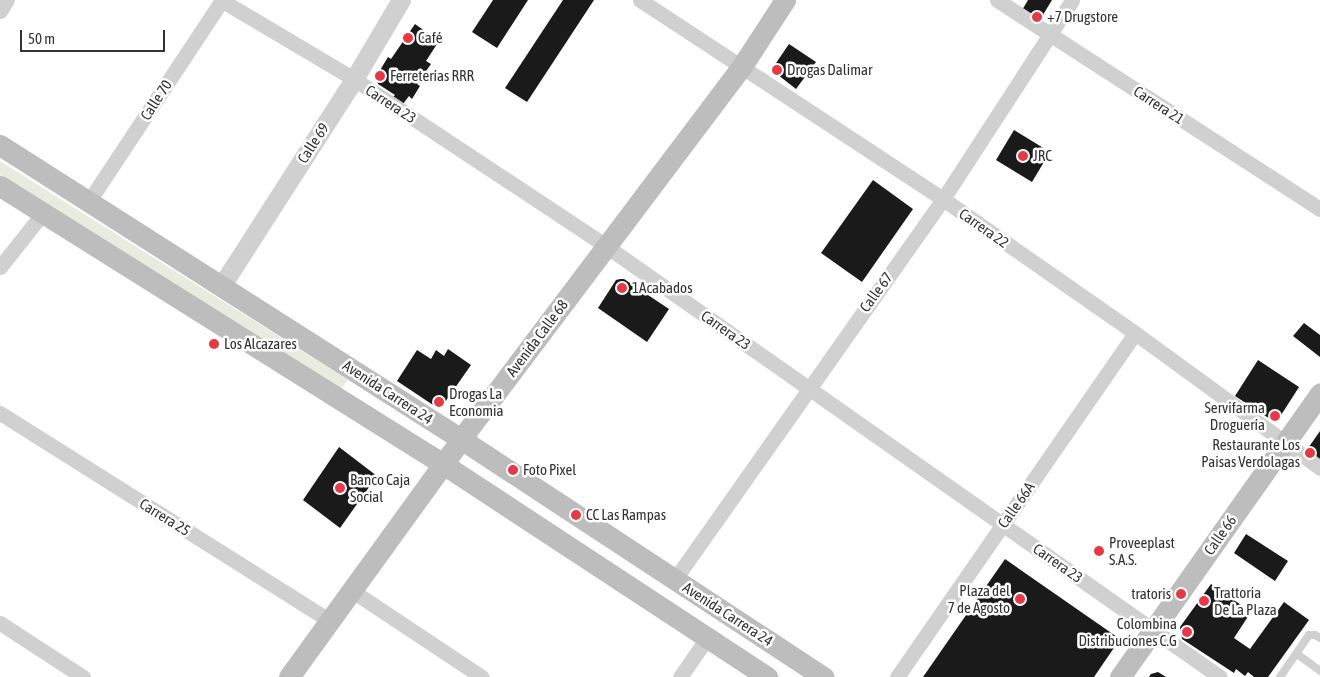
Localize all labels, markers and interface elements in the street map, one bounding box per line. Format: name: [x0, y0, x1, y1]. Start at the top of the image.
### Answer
place label: +7 Drugstore: [1047, 8, 1118, 26]
marker: +7 Drugstore: [1031, 11, 1043, 23]
scale bar: [22, 20, 168, 52]
place label: Café: [418, 29, 443, 47]
text: 50 m: [28, 30, 55, 47]
marker: Café: [402, 32, 414, 44]
place label: Drogas Dalimar: [787, 61, 872, 79]
marker: Drogas Dalimar: [771, 64, 783, 76]
place label: Ferreterías RRR: [390, 67, 474, 85]
marker: Ferreterías RRR: [374, 70, 386, 82]
street label: Calle 70: [136, 76, 176, 124]
street label: Carrera 23: [362, 81, 420, 127]
street label: Carrera 21: [1130, 82, 1188, 128]
street label: Calle 69: [293, 119, 333, 167]
place label: JRC: [1033, 147, 1052, 165]
marker: JRC: [1017, 150, 1029, 162]
street label: Carrera 22: [956, 204, 1012, 252]
street label: Calle 67: [856, 269, 896, 315]
place label: 1Acabados: [632, 279, 692, 297]
marker: 1Acabados: [616, 282, 628, 294]
street label: Avenida Calle 68: [502, 296, 572, 380]
street label: Carrera 23: [698, 306, 754, 354]
place label: Los Alcazares: [224, 335, 297, 353]
marker: Los Alcazares: [208, 338, 220, 350]
street label: Avenida Carrera 24: [340, 356, 436, 428]
place label: Drogas La Economia: [449, 384, 504, 419]
marker: Drogas La Economia: [433, 396, 445, 408]
place label: Servifarma Droguería: [1205, 398, 1265, 433]
marker: Servifarma Droguería: [1269, 410, 1281, 422]
place label: Restaurante Los Paisas Verdolagas: [1201, 435, 1300, 470]
marker: Restaurante Los Paisas Verdolagas: [1304, 447, 1316, 459]
place label: Foto Pixel: [523, 461, 576, 479]
marker: Foto Pixel: [507, 464, 519, 476]
place label: Banco Caja Social: [350, 470, 410, 505]
street label: Calle 66A: [994, 479, 1038, 531]
marker: Banco Caja Social: [334, 482, 346, 494]
street label: Carrera 25: [136, 494, 194, 540]
place label: CC Las Rampas: [586, 506, 666, 524]
marker: CC Las Rampas: [570, 509, 582, 521]
street label: Calle 66: [1200, 512, 1240, 558]
place label: Proveeplast S.A.S.: [1109, 533, 1175, 568]
street label: Carrera 23: [1030, 539, 1086, 587]
marker: Proveeplast S.A.S.: [1093, 545, 1105, 557]
street label: Avenida Carrera 24: [680, 578, 776, 650]
place label: Plaza del 7 de Agosto: [948, 581, 1010, 616]
place label: Trattoria De La Plaza: [1214, 583, 1277, 618]
place label: tratoris: [1131, 585, 1171, 603]
marker: tratoris: [1175, 588, 1187, 600]
marker: Plaza del 7 de Agosto: [1014, 593, 1026, 605]
marker: Trattoria De La Plaza: [1198, 595, 1210, 607]
place label: Colombina Distribuciones C.G: [1078, 614, 1177, 649]
marker: Colombina Distribuciones C.G: [1181, 626, 1193, 638]

